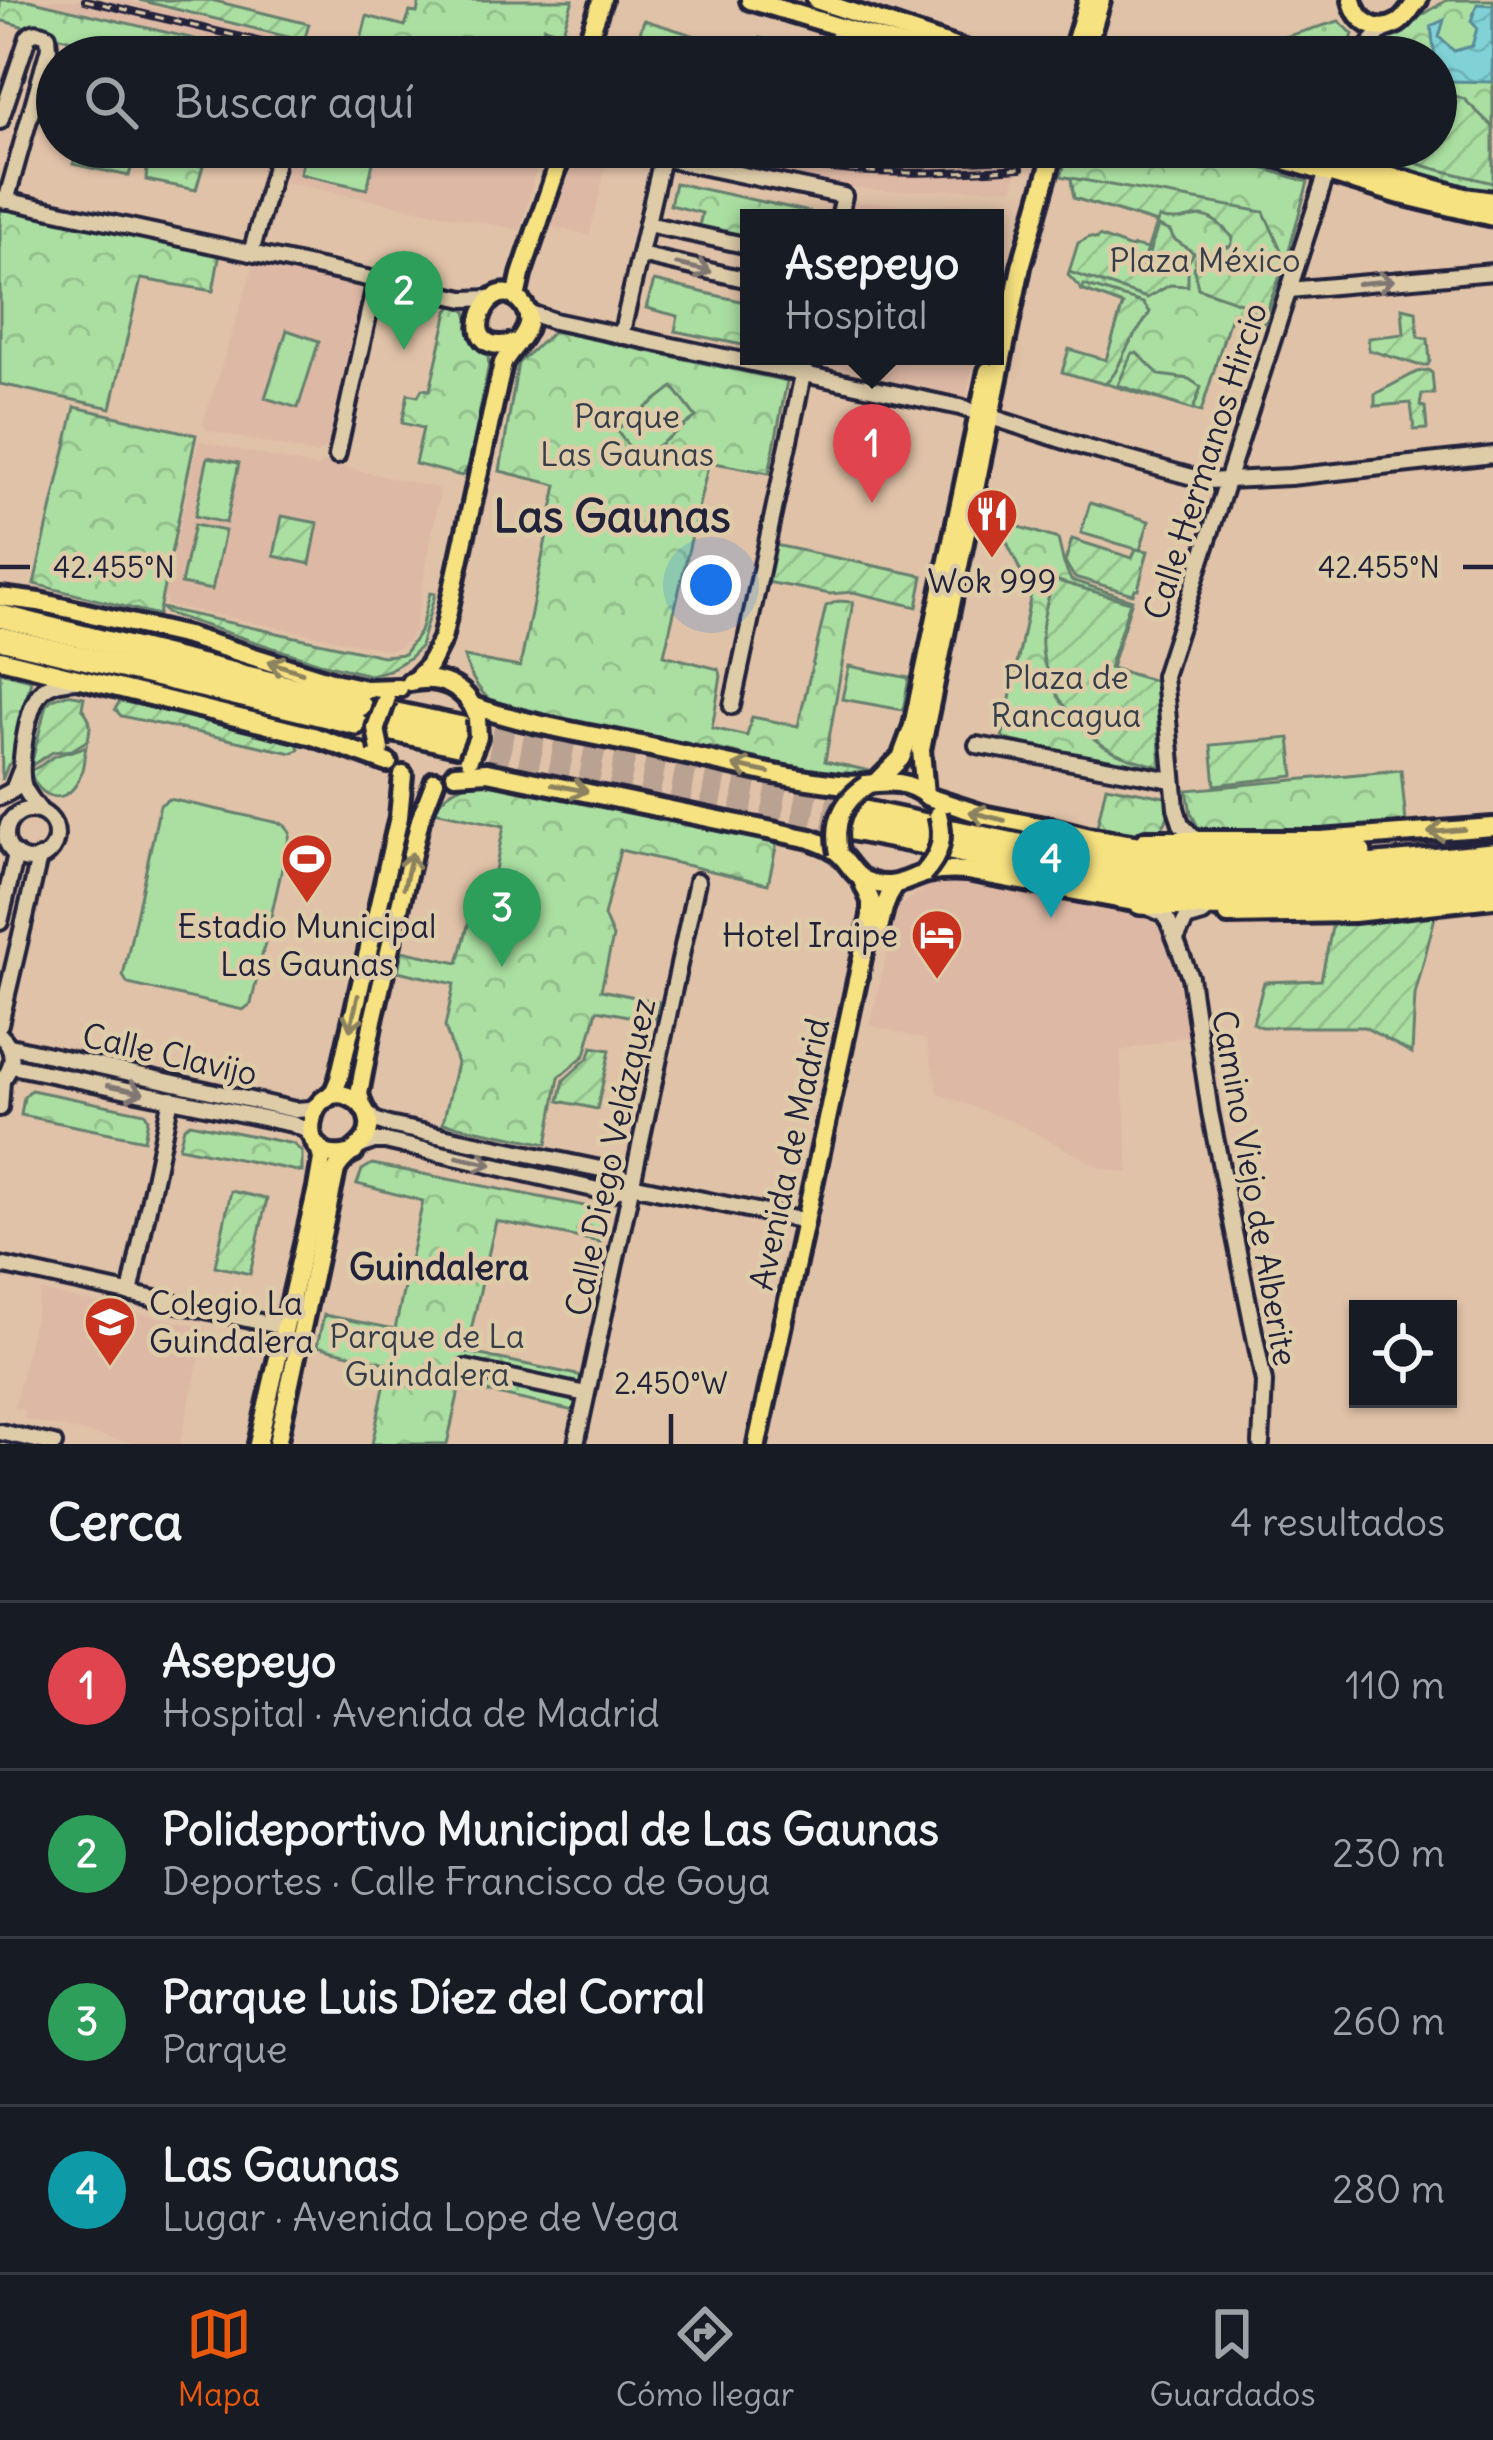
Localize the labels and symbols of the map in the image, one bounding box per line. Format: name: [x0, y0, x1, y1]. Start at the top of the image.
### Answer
park label: Plaza México: [1109, 239, 1301, 281]
pin: 2: [365, 251, 443, 350]
one-way arrow: [675, 257, 713, 280]
one-way arrow: [1356, 270, 1395, 293]
street label: Calle Hermanos Hircio: [1134, 297, 1276, 625]
park label: Parque Las Gaunas: [540, 395, 714, 475]
pin: 1: [833, 404, 911, 503]
restaurant icon: Wok 999: [964, 486, 1020, 560]
district label: Las Gaunas: [493, 488, 731, 544]
text: 42.455°N: [53, 548, 175, 586]
text: 42.455°N: [1318, 548, 1440, 586]
your location: [681, 555, 741, 615]
place label: Wok 999: [928, 560, 1057, 602]
one-way arrow: [267, 654, 305, 676]
park label: Plaza de Rancagua: [991, 656, 1141, 736]
one-way arrow: [733, 756, 771, 779]
one-way arrow: [550, 778, 589, 800]
one-way arrow: [969, 804, 1007, 826]
pin: 4: [1012, 819, 1090, 918]
one-way arrow: [1427, 820, 1466, 843]
sports icon: Estadio Municipal Las Gaunas: [279, 831, 335, 905]
one-way arrow: [398, 852, 420, 890]
pin: 3: [463, 868, 541, 967]
place label: Estadio Municipal Las Gaunas: [177, 905, 437, 985]
hotel icon: Hotel Iraipe: [909, 907, 965, 981]
place label: Hotel Iraipe: [722, 914, 898, 956]
one-way arrow: [342, 994, 364, 1032]
street label: Calle Diego Velázquez: [556, 994, 664, 1320]
street label: Camino Viejo de Alberite: [1203, 1007, 1307, 1369]
street label: Calle Clavijo: [79, 1014, 261, 1094]
street label: Avenida de Madrid: [740, 1014, 838, 1294]
one-way arrow: [106, 1079, 145, 1101]
one-way arrow: [455, 1151, 493, 1174]
district label: Guindalera: [349, 1245, 529, 1290]
place label: Colegio La Guindalera: [149, 1282, 314, 1362]
school or university icon: Colegio La Guindalera: [82, 1294, 138, 1368]
park label: Parque de La Guindalera: [329, 1315, 525, 1395]
text: 2.450°W: [614, 1364, 728, 1402]

